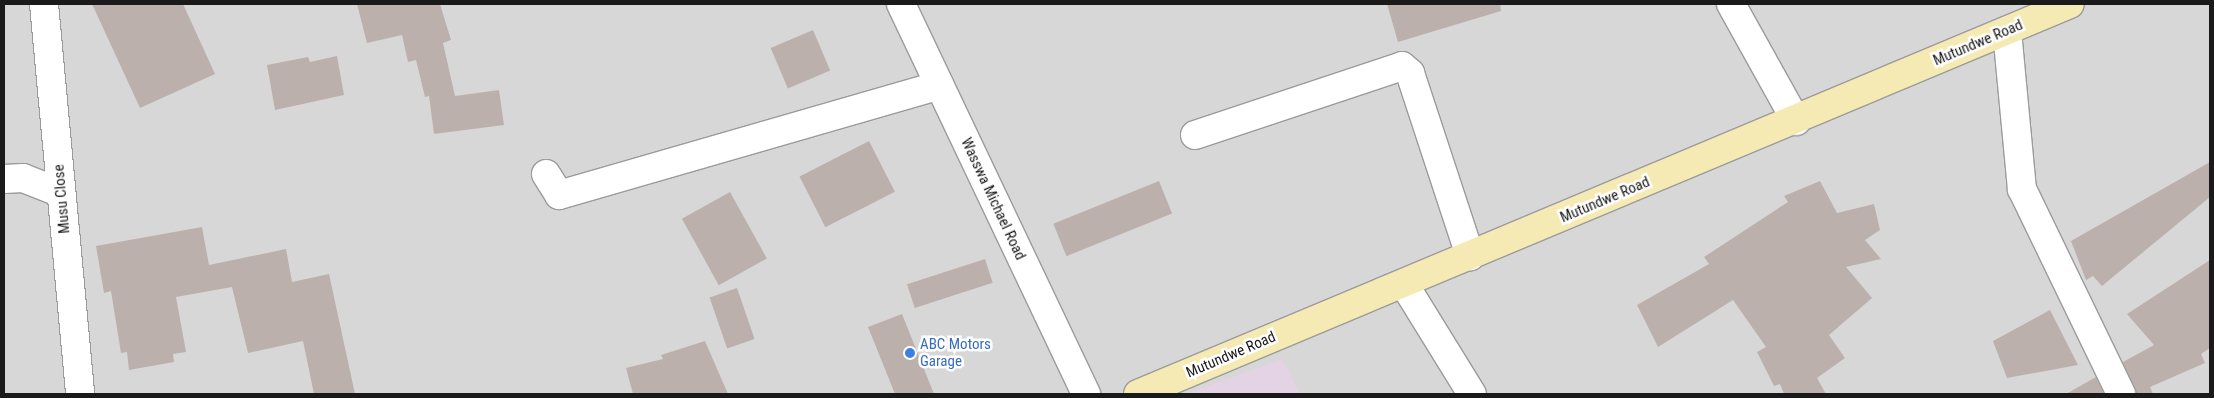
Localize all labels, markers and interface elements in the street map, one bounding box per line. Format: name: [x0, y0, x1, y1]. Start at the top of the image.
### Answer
street label: Mutundwe Road: [1931, 16, 2025, 70]
street label: Wasswa Michael Road: [957, 135, 1029, 263]
street label: Musu Close: [50, 164, 74, 234]
street label: Mutundwe Road: [1558, 173, 1652, 227]
street label: Mutundwe Road: [1184, 328, 1278, 382]
place label: ABC Motors Garage: [920, 335, 991, 370]
marker: ABC Motors Garage: [904, 347, 916, 359]

